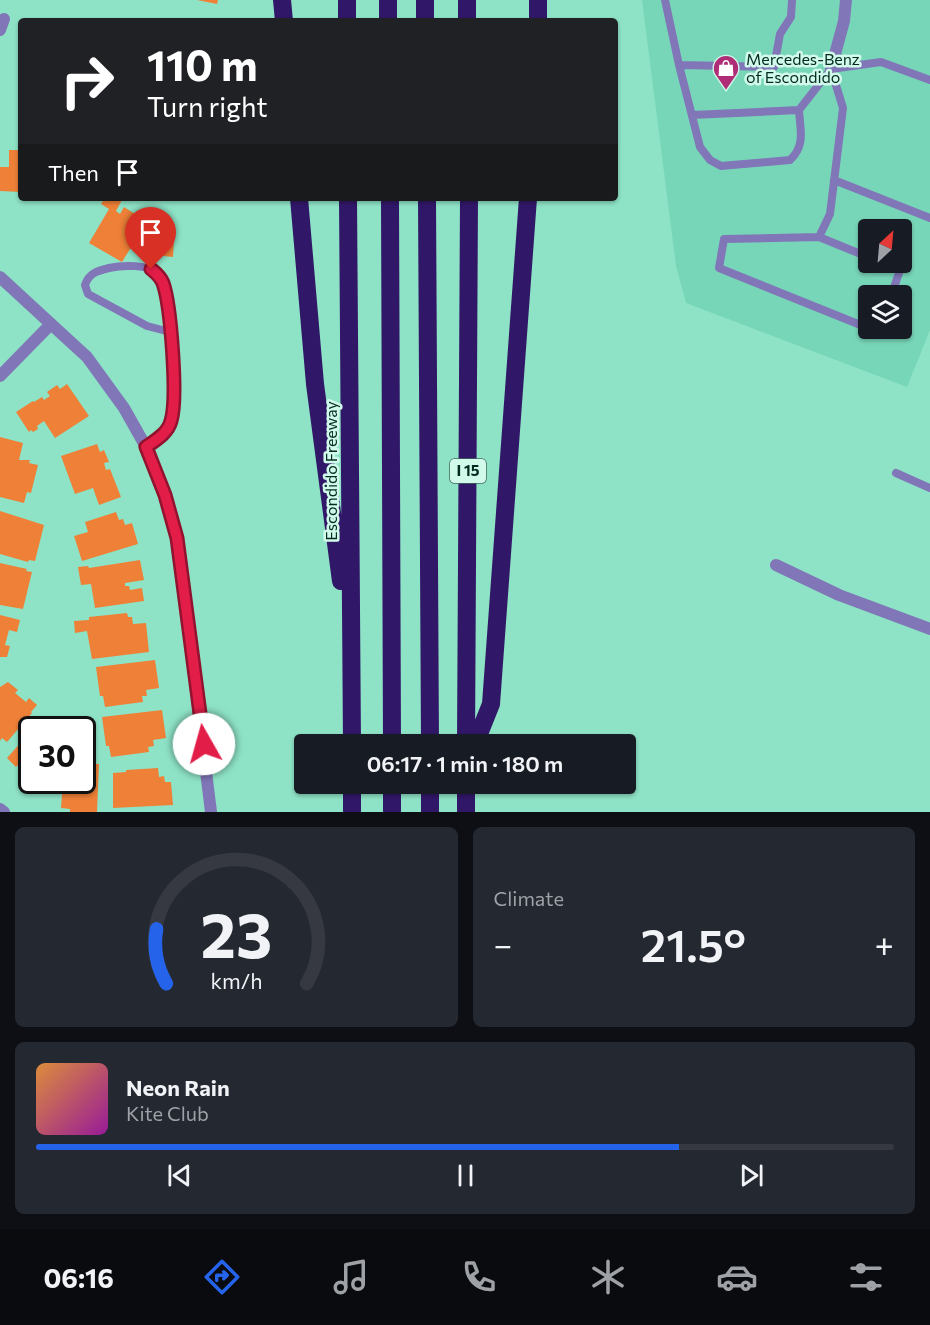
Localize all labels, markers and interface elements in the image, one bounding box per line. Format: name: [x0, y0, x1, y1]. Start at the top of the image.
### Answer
text: 110 m: [147, 38, 258, 90]
icon: right: [48, 42, 126, 120]
place label: Mercedes-Benz of Escondido: [746, 49, 860, 86]
shop icon: Mercedes-Benz of Escondido: [711, 53, 741, 91]
text: Turn right: [147, 90, 267, 123]
icon: arrive: [111, 156, 144, 189]
text: Then: [48, 159, 99, 186]
pin: [125, 207, 176, 269]
icon: arrive: [134, 216, 167, 249]
north arrow: [858, 219, 912, 273]
map controls: [858, 219, 912, 339]
button: layers: [858, 285, 912, 339]
street label: Escondido Freeway: [321, 401, 340, 541]
road number: I 15: [450, 459, 486, 483]
position arrow: [172, 712, 236, 776]
speed limit sign: 30: [18, 716, 96, 794]
text: 06:17 · 1 min · 180 m: [367, 750, 563, 777]
text: Climate: [494, 886, 564, 910]
text: 23: [200, 895, 272, 971]
text: 21.5°: [641, 916, 746, 971]
text: −: [494, 923, 512, 964]
text: +: [875, 923, 894, 964]
text: km/h: [210, 967, 262, 993]
text: Neon Rain: [126, 1074, 230, 1101]
text: Kite Club: [126, 1101, 209, 1125]
icon: previous: [163, 1159, 196, 1192]
icon: pause: [449, 1159, 482, 1192]
icon: next: [735, 1159, 768, 1192]
icon: directions: [201, 1256, 243, 1298]
icon: music: [330, 1256, 372, 1298]
icon: phone: [458, 1256, 500, 1298]
icon: climate: [587, 1256, 629, 1298]
icon: car: [716, 1256, 758, 1298]
icon: filters: [845, 1256, 887, 1298]
text: 06:16: [43, 1261, 114, 1294]

